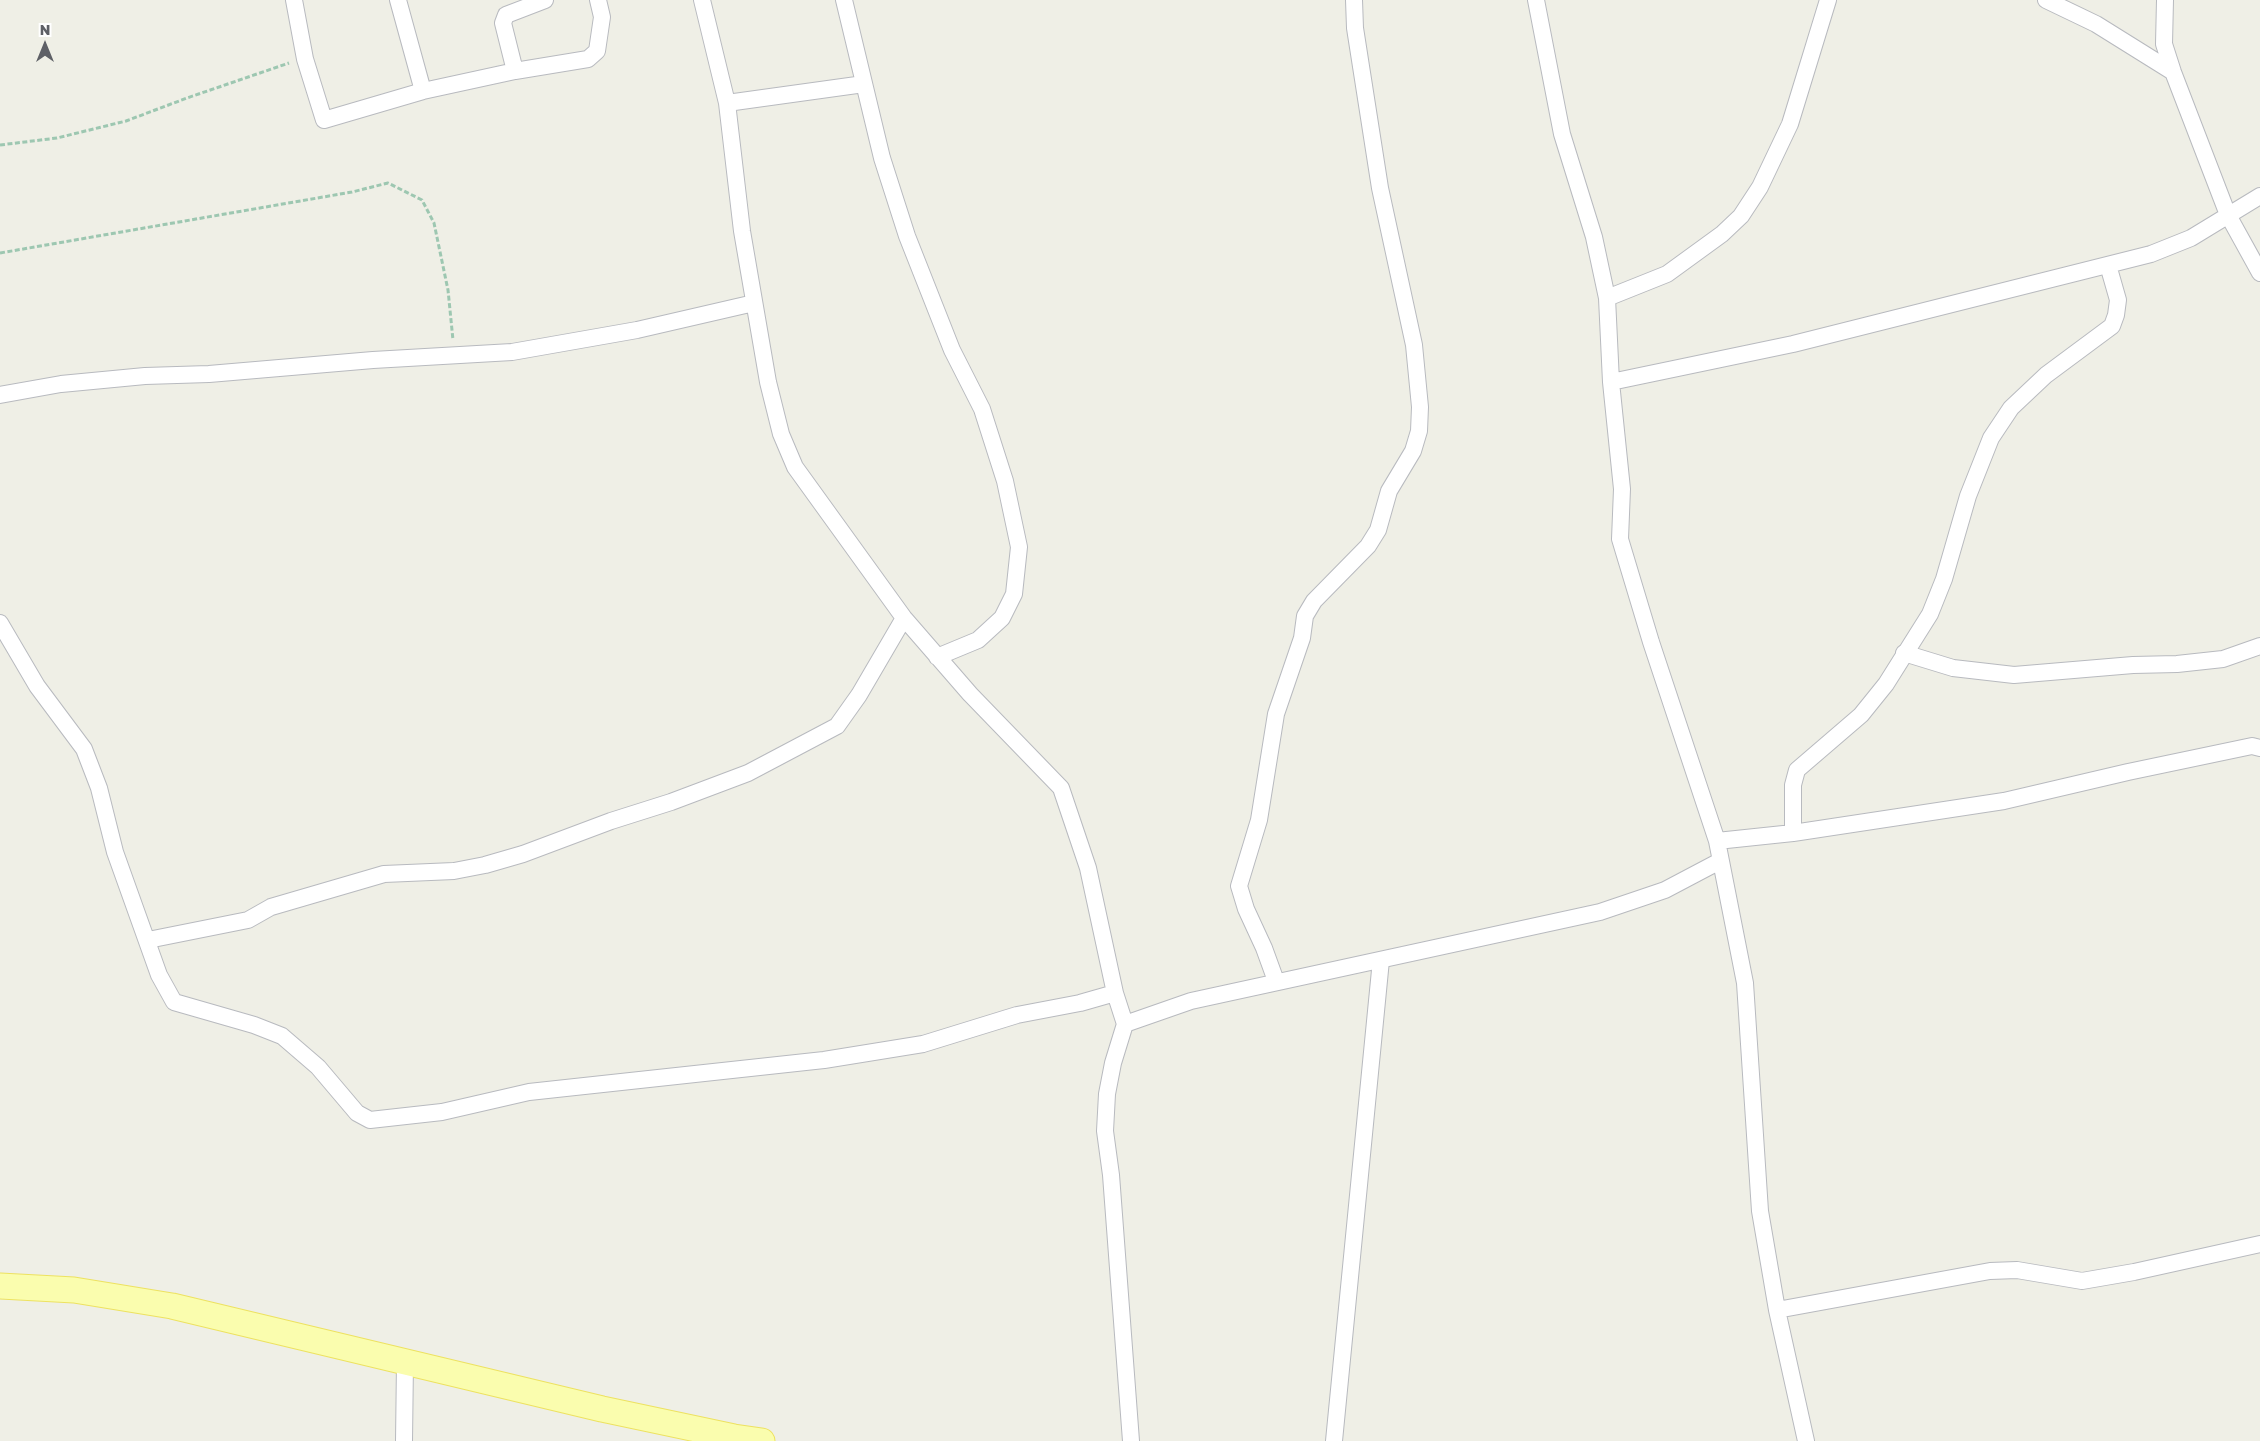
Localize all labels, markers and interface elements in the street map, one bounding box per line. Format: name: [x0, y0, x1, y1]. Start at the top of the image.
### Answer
north arrow: [20, 20, 70, 70]
text: N: [40, 21, 50, 38]

